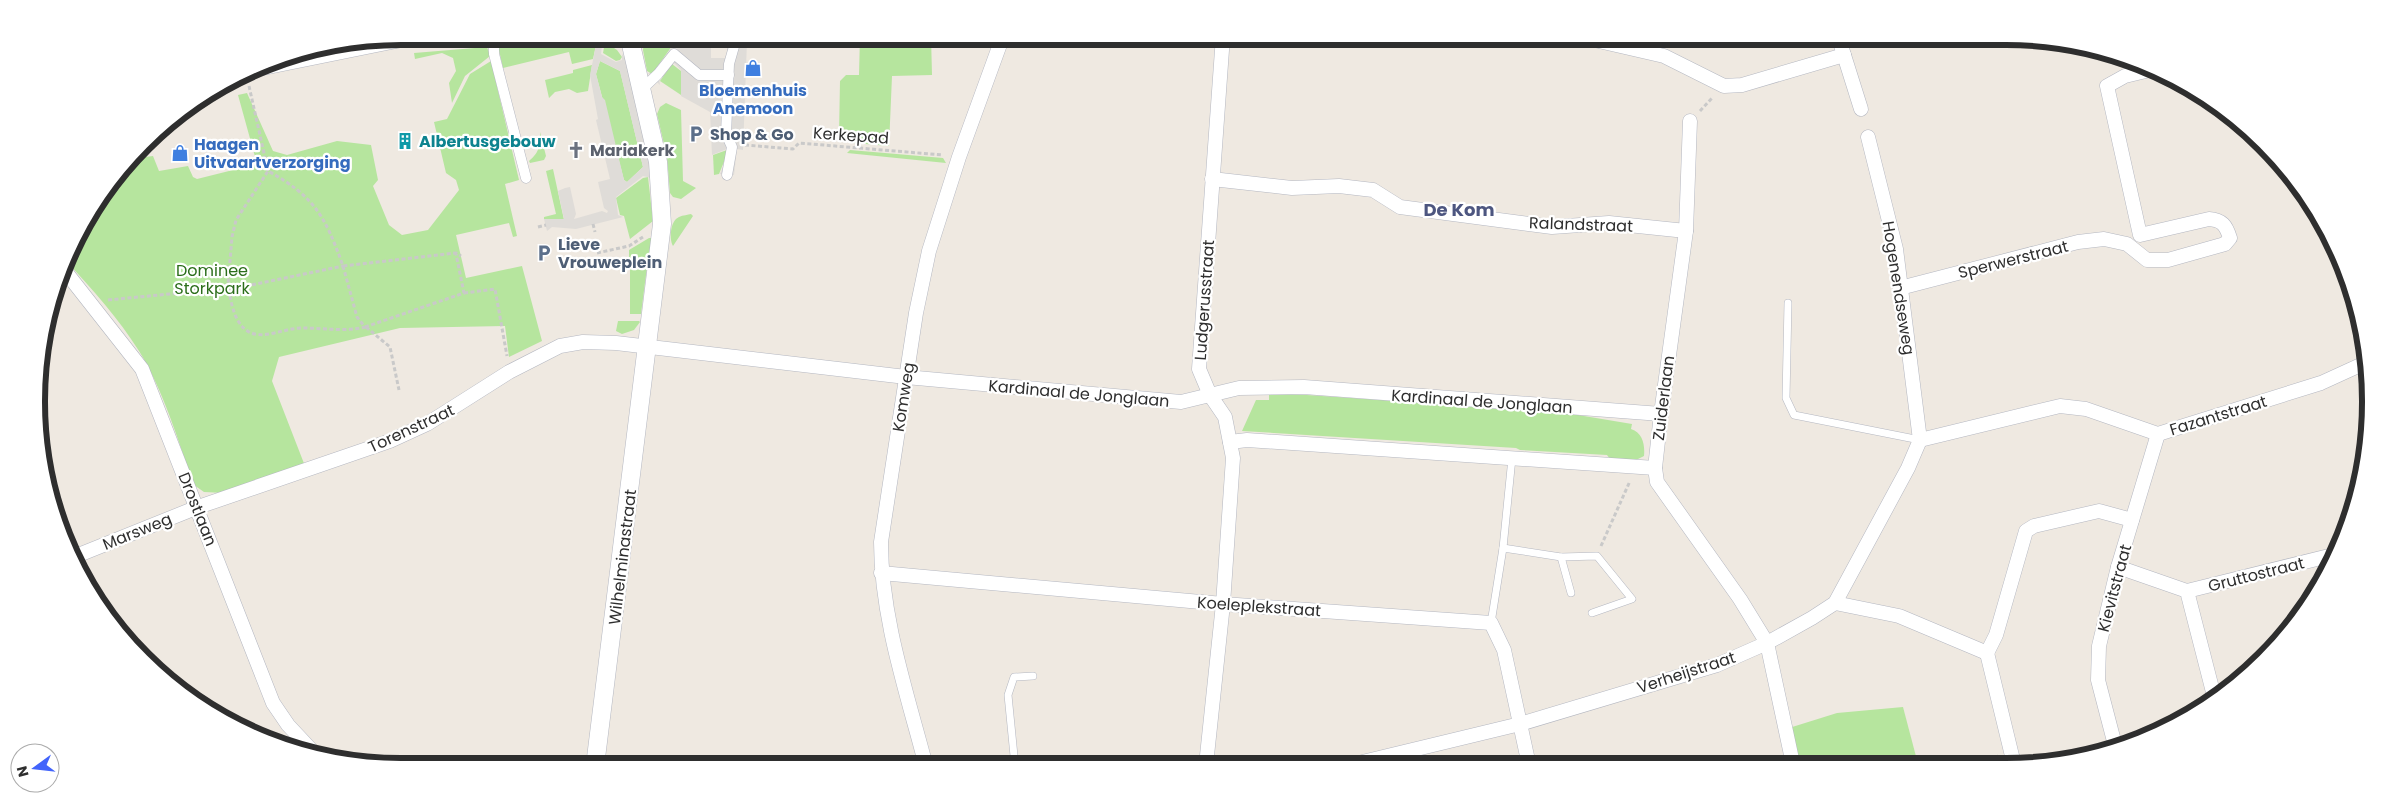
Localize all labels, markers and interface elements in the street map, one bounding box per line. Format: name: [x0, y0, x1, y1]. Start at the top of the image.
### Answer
shop icon: Bloemenhuis Anemoon: [743, 58, 763, 78]
place label: Bloemenhuis Anemoon: [699, 79, 807, 120]
street label: Kerkepad: [812, 121, 890, 150]
place label: Shop & Go: [710, 123, 794, 146]
parking icon: Shop & Go: [686, 124, 706, 144]
place label: Albertusgebouw: [419, 130, 556, 153]
building icon: Albertusgebouw: [395, 131, 415, 151]
place label: Haagen Uitvaartverzorging: [194, 133, 351, 174]
place label: Mariakerk: [590, 139, 675, 162]
church icon: Mariakerk: [566, 140, 586, 160]
shop icon: Haagen Uitvaartverzorging: [170, 143, 190, 163]
district label: De Kom: [1423, 197, 1495, 222]
street label: Ralandstraat: [1529, 211, 1634, 238]
street label: Hogenendseweg: [1877, 219, 1920, 357]
place label: Lieve Vrouweplein: [558, 233, 662, 274]
street label: Sperwerstraat: [1956, 235, 2071, 284]
street label: Ludgerusstraat: [1189, 239, 1220, 361]
parking icon: Lieve Vrouweplein: [534, 243, 554, 263]
park label: Dominee Storkpark: [174, 259, 251, 300]
street label: Zuiderlaan: [1647, 354, 1680, 442]
street label: Komweg: [887, 361, 920, 434]
street label: Kardinaal de Jonglaan: [987, 374, 1171, 413]
street label: Kardinaal de Jonglaan: [1390, 384, 1573, 419]
street label: Fazantstraat: [2167, 390, 2270, 441]
street label: Torenstraat: [364, 398, 458, 458]
street label: Drostlaan: [172, 469, 223, 549]
street label: Wilhelminastraat: [603, 488, 642, 626]
street label: Marsweg: [99, 507, 175, 556]
street label: Kievitstraat: [2092, 542, 2137, 634]
street label: Gruttostraat: [2206, 551, 2307, 598]
street label: Koeleplekstraat: [1196, 591, 1322, 622]
street label: Verheijstraat: [1634, 646, 1739, 699]
north arrow: [10, 743, 60, 793]
text: N: [11, 764, 33, 779]

